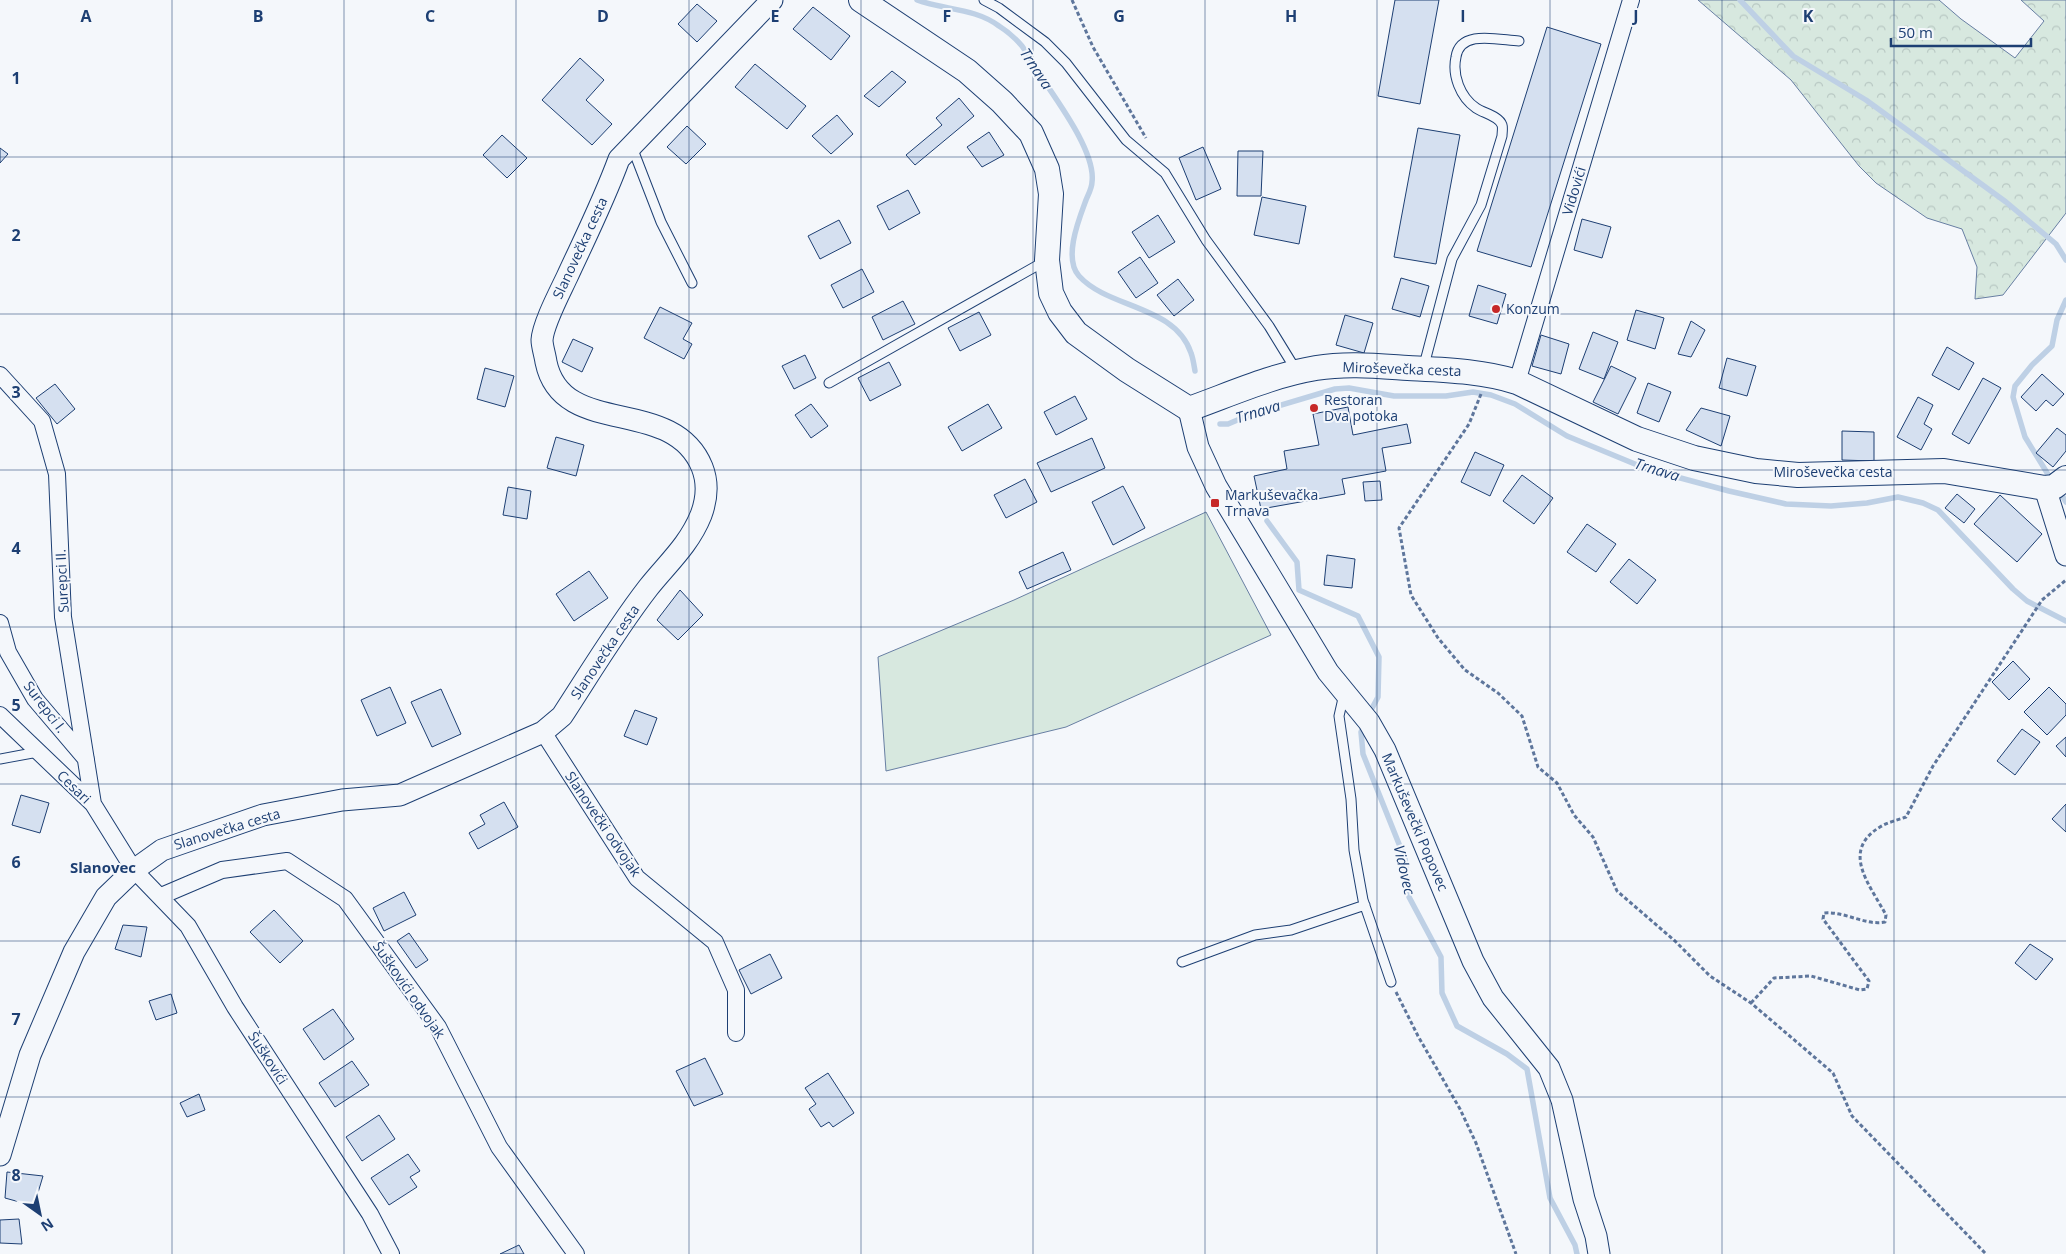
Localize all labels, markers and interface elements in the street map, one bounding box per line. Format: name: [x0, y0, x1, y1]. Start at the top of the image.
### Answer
text: A: [80, 5, 92, 27]
text: B: [253, 5, 263, 27]
text: C: [425, 5, 435, 27]
text: D: [597, 5, 609, 27]
text: E: [771, 5, 780, 27]
text: F: [943, 5, 951, 27]
text: G: [1113, 5, 1125, 27]
text: H: [1285, 5, 1297, 27]
text: I: [1460, 5, 1466, 27]
text: J: [1631, 5, 1639, 27]
text: K: [1803, 5, 1814, 27]
scale bar: [1891, 15, 2031, 47]
text: 50 m: [1898, 22, 1933, 42]
water label: Trnava: [1016, 44, 1058, 94]
text: 1: [11, 67, 21, 89]
street label: Vidovići: [1557, 164, 1590, 217]
street label: Slanovečka cesta: [548, 194, 611, 302]
text: 2: [11, 224, 21, 246]
place label: Konzum: [1506, 299, 1560, 318]
marker: Konzum: [1490, 303, 1502, 315]
street label: Miroševečka cesta: [1342, 357, 1462, 380]
text: 3: [11, 381, 21, 403]
place label: Restoran Dva potoka: [1324, 390, 1398, 425]
water label: Trnava: [1233, 395, 1283, 427]
marker: Restoran Dva potoka: [1308, 402, 1320, 414]
water label: Trnava: [1632, 453, 1683, 485]
street label: Miroševečka cesta: [1773, 462, 1893, 481]
place label: Markuševačka Trnava: [1225, 485, 1318, 520]
marker: Markuševačka Trnava: [1209, 497, 1221, 509]
text: 4: [11, 537, 21, 559]
street label: Surepci II.: [50, 549, 73, 613]
street label: Slanovečka cesta: [566, 601, 643, 703]
street label: Surepci I.: [20, 677, 71, 736]
text: 5: [11, 694, 21, 716]
street label: Markuševečki Popovec: [1378, 750, 1453, 894]
street label: Cesari: [53, 766, 95, 808]
street label: Slanovečki odvojak: [561, 767, 646, 881]
street label: Slanovečka cesta: [171, 803, 282, 854]
water label: Vidovec: [1390, 843, 1420, 897]
text: 6: [11, 851, 21, 873]
district label: Slanovec: [70, 857, 136, 877]
street label: Šuškovići odvojak: [369, 937, 450, 1042]
text: 7: [11, 1008, 21, 1030]
street label: Šuškovići: [244, 1028, 293, 1088]
text: 8: [11, 1164, 21, 1186]
north arrow: [15, 1189, 65, 1239]
text: N: [37, 1214, 57, 1236]

